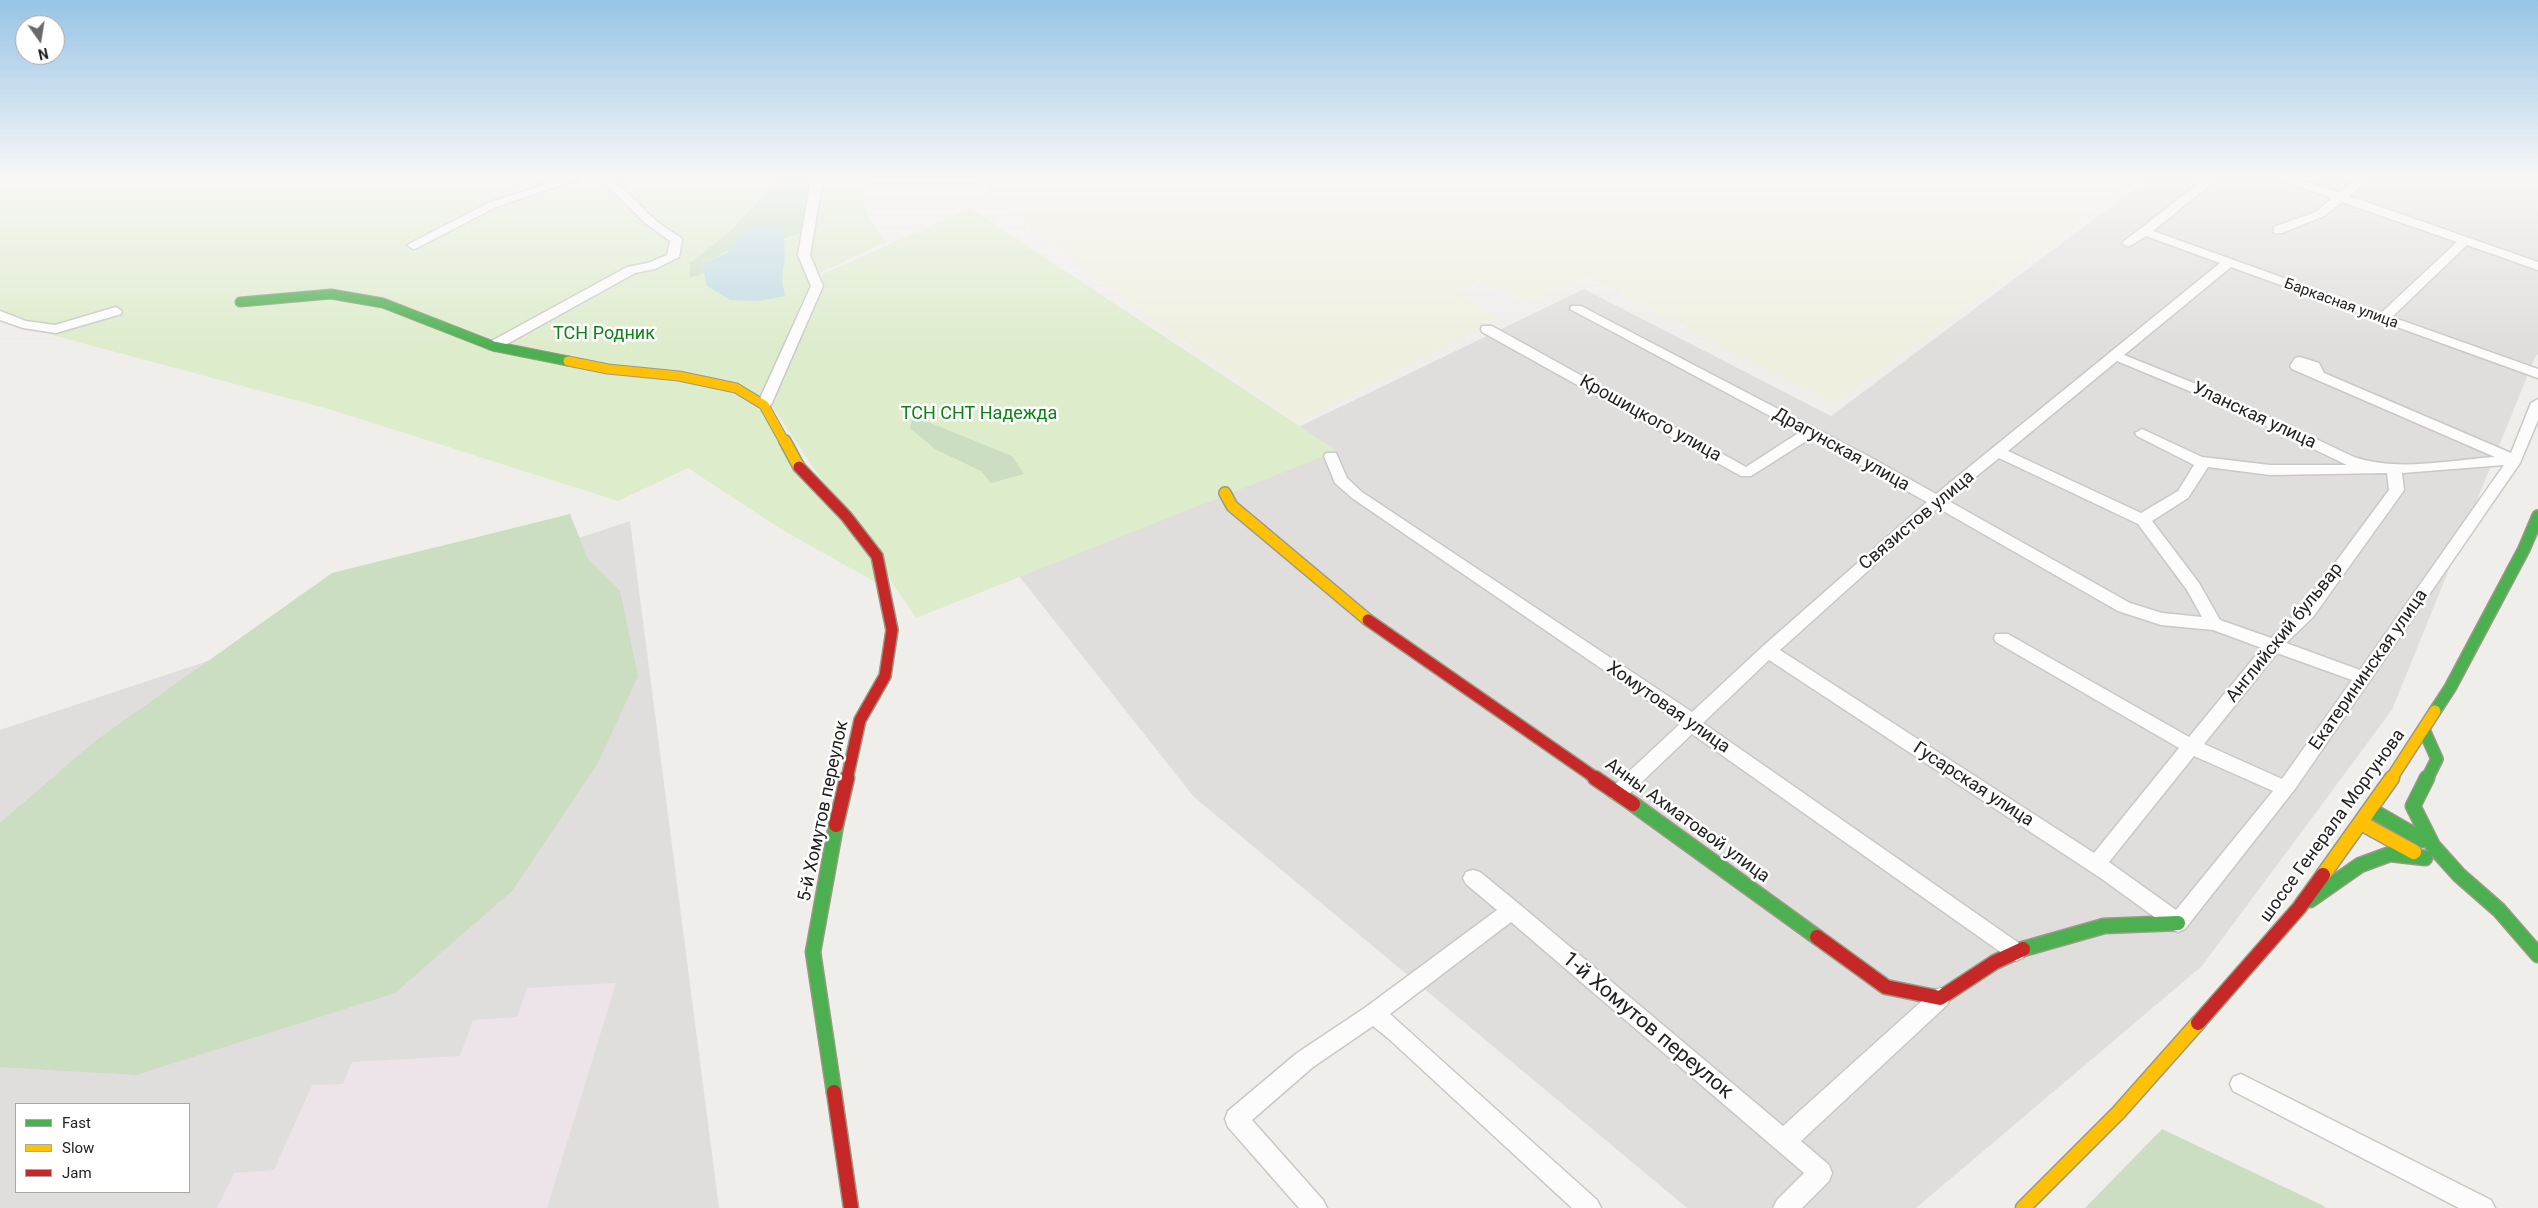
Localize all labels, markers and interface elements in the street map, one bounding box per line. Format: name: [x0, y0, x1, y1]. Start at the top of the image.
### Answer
north arrow: [15, 15, 65, 65]
text: N: [37, 45, 50, 63]
street label: Баркасная улица: [2281, 275, 2401, 333]
park label: ТСН Родник: [553, 323, 655, 345]
street label: Крошицкого улица: [1575, 371, 1725, 467]
street label: Уланская улица: [2189, 378, 2319, 454]
park label: ТСН СНТ Надежда: [901, 403, 1057, 425]
street label: Драгунская улица: [1769, 404, 1913, 496]
street label: Связистов улица: [1855, 467, 1979, 575]
street label: Английский бульвар: [2222, 559, 2348, 707]
street label: Екатерининская улица: [2305, 585, 2433, 755]
street label: Хомутовая улица: [1602, 657, 1734, 759]
street label: 5-й Хомутов переулок: [794, 719, 854, 903]
street label: шоссе Генерала Моргунова: [2256, 725, 2410, 927]
street label: Гусарская улица: [1909, 738, 2037, 832]
street label: Анны Ахматовой улица: [1601, 754, 1773, 888]
street label: 1-й Хомутов переулок: [1556, 947, 1738, 1105]
legend: [15, 1103, 190, 1193]
text: Fast: [62, 1114, 91, 1132]
text: Slow: [62, 1139, 94, 1157]
text: Jam: [62, 1164, 92, 1182]

